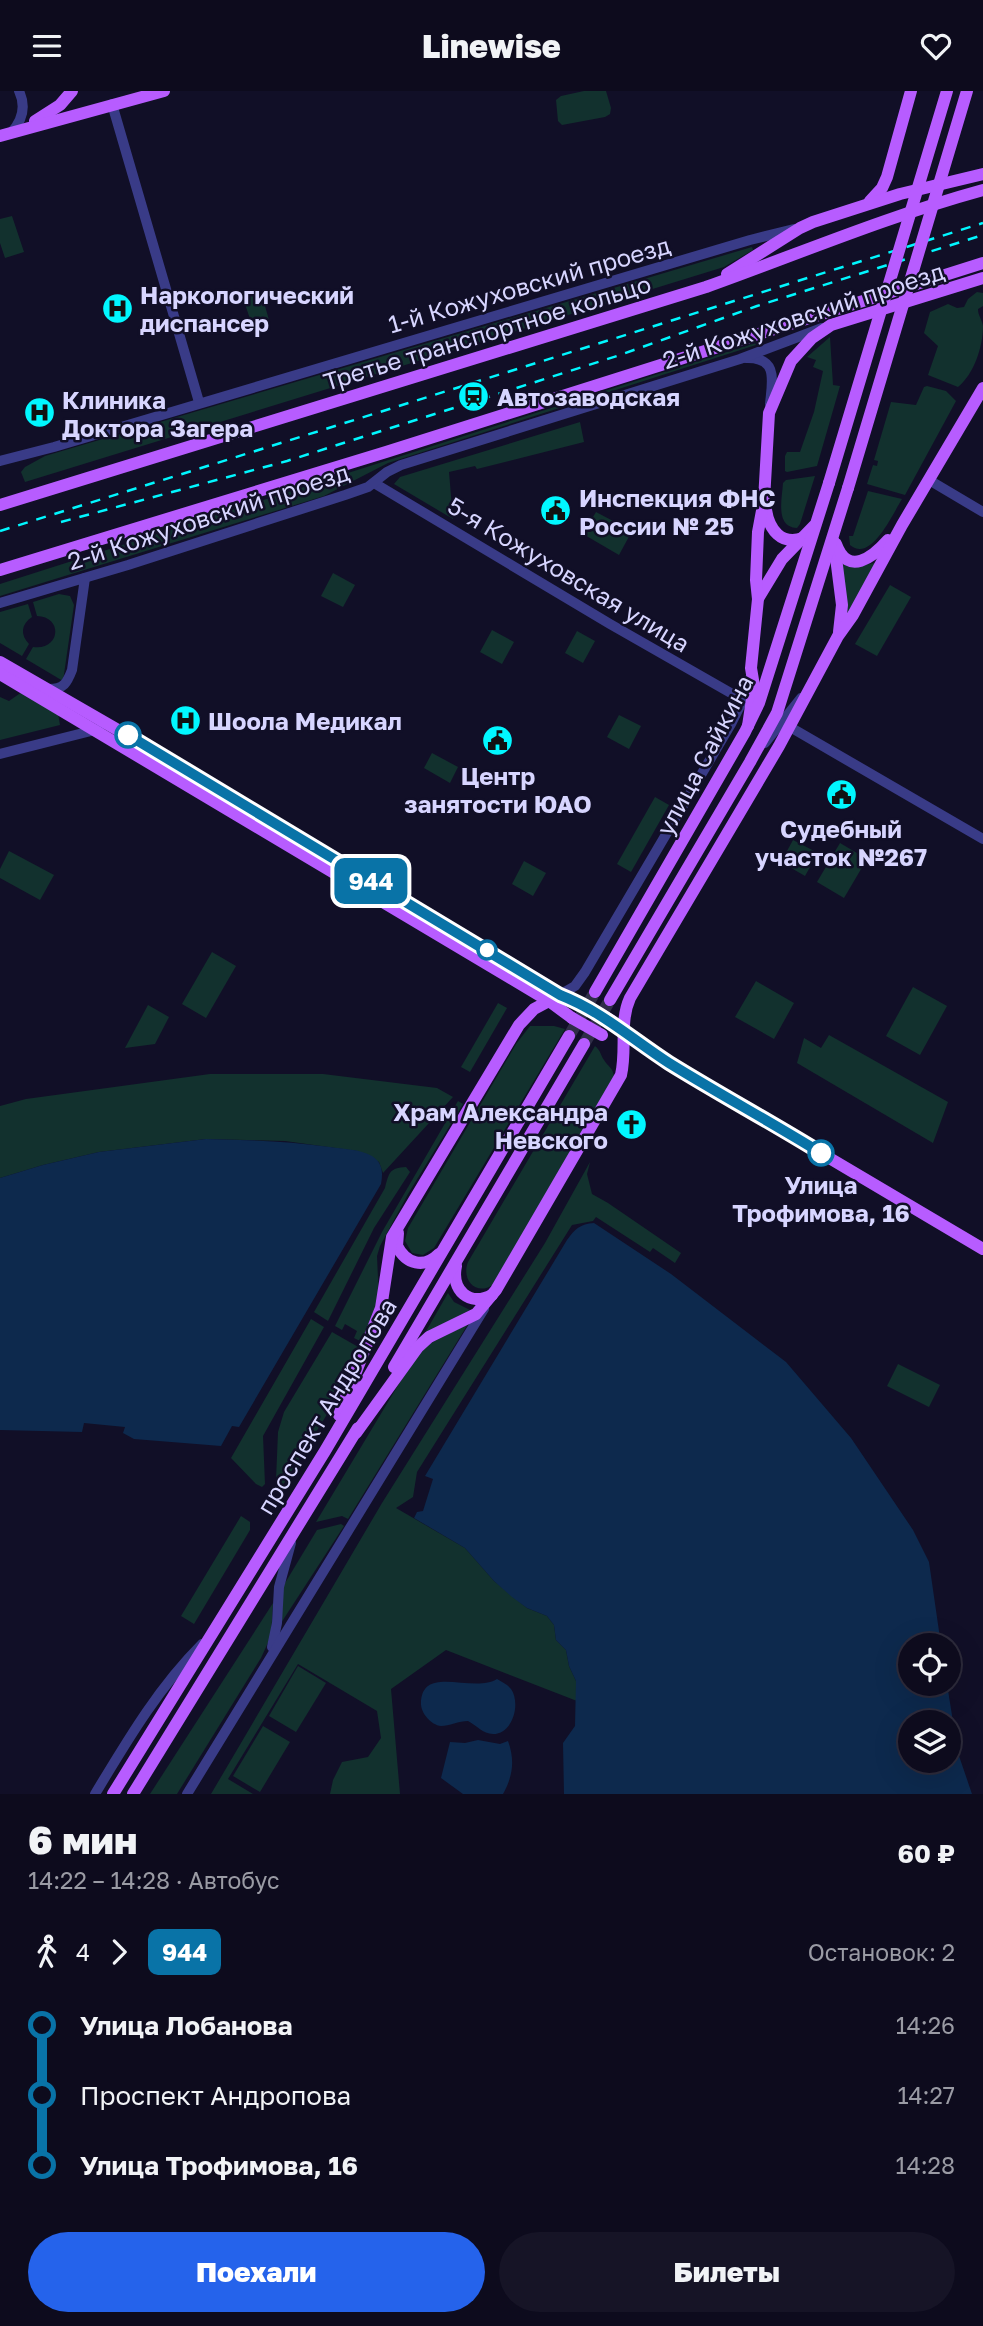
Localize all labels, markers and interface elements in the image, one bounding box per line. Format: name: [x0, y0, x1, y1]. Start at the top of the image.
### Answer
icon: menu: [28, 27, 66, 65]
text: Linewise: [422, 27, 561, 65]
icon: heart: [917, 27, 955, 65]
street label: 1-й Кожуховский проезд: [385, 230, 673, 338]
street label: 2-й Кожуховский проезд: [658, 256, 948, 374]
street label: Третье транспортное кольцо: [320, 268, 654, 396]
place label: Наркологический диспансер: [140, 280, 354, 337]
hospital icon: Наркологический диспансер: [100, 291, 134, 325]
station icon: Автозаводская: [457, 379, 491, 413]
place label: Автозаводская: [497, 382, 680, 411]
place label: Клиника Доктора Загера: [62, 385, 253, 442]
hospital icon: Клиника Доктора Загера: [22, 396, 56, 430]
street label: 2-й Кожуховский проезд: [63, 457, 353, 575]
place label: Инспекция ФНС России № 25: [579, 483, 776, 540]
street label: 5-я Кожуховская улица: [443, 490, 695, 658]
public building icon: Инспекция ФНС России № 25: [539, 494, 573, 528]
street label: улица Сайкина: [650, 670, 758, 840]
hospital icon: Шоола Медикал: [168, 703, 202, 737]
place label: Шоола Медикал: [208, 706, 402, 735]
unlabelled marker: [115, 722, 141, 748]
public building icon: Центр занятости ЮАО: [481, 724, 515, 758]
place label: Центр занятости ЮАО: [404, 761, 592, 818]
public building icon: Судебный участок №267: [824, 777, 858, 811]
place label: Судебный участок №267: [755, 814, 927, 871]
line badge: 944: [331, 858, 411, 904]
text: 944: [348, 866, 394, 895]
unlabelled marker: [477, 940, 497, 960]
place label: Храм Александра Невского: [393, 1097, 608, 1154]
church icon: Храм Александра Невского: [614, 1108, 648, 1142]
marker: Улица Трофимова, 16: [808, 1140, 834, 1166]
place label: Улица Трофимова, 16: [732, 1170, 910, 1227]
street label: проспект Андропова: [250, 1293, 402, 1519]
map controls: [898, 1633, 961, 1773]
button: locate: [898, 1633, 961, 1696]
button: layers: [898, 1710, 961, 1773]
text: 6 мин: [28, 1817, 137, 1862]
text: 60 ₽: [898, 1838, 955, 1869]
text: 14:22 – 14:28 · Автобус: [28, 1866, 280, 1894]
icon: walk: [28, 1933, 66, 1971]
icon: forward: [100, 1933, 138, 1971]
text: 944: [162, 1937, 207, 1966]
text: 4: [76, 1938, 90, 1966]
text: Остановок: 2: [808, 1938, 955, 1966]
text: Улица Лобанова: [80, 2010, 293, 2041]
text: 14:26: [896, 2011, 955, 2039]
text: Проспект Андропова: [80, 2080, 351, 2111]
text: 14:27: [897, 2081, 955, 2109]
text: Улица Трофимова, 16: [80, 2150, 358, 2181]
text: 14:28: [896, 2151, 955, 2179]
button: Поехали: [28, 2232, 485, 2312]
button: Билеты: [499, 2232, 955, 2312]

